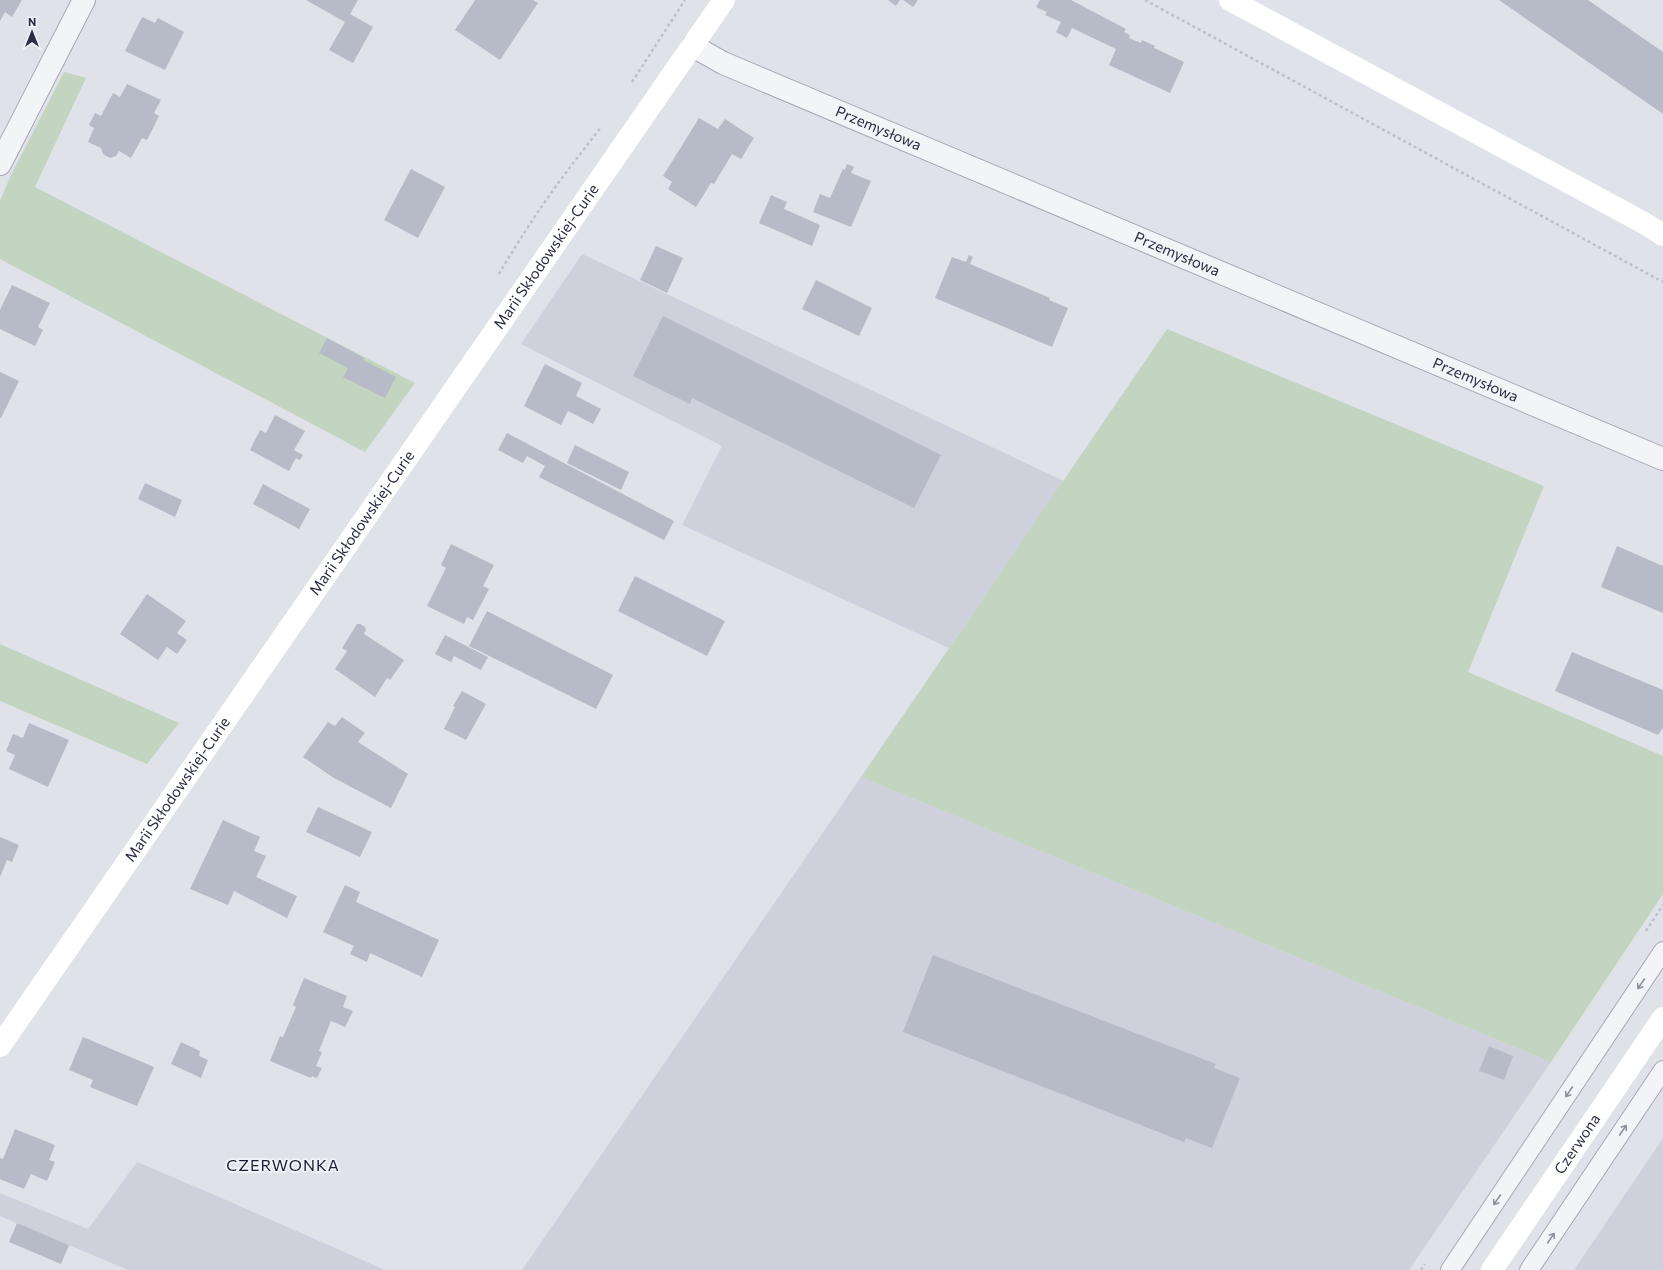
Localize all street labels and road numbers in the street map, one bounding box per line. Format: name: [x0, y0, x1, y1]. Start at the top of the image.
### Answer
street label: Przemysłowa: [833, 102, 924, 153]
street label: Marii Skłodowskiej-Curie: [489, 180, 602, 332]
street label: Przemysłowa: [1132, 227, 1223, 279]
street label: Przemysłowa: [1430, 353, 1521, 405]
street label: Marii Skłodowskiej-Curie: [305, 447, 417, 598]
street label: Marii Skłodowskiej-Curie: [120, 713, 233, 865]
street label: Czerwona: [1550, 1110, 1603, 1177]

